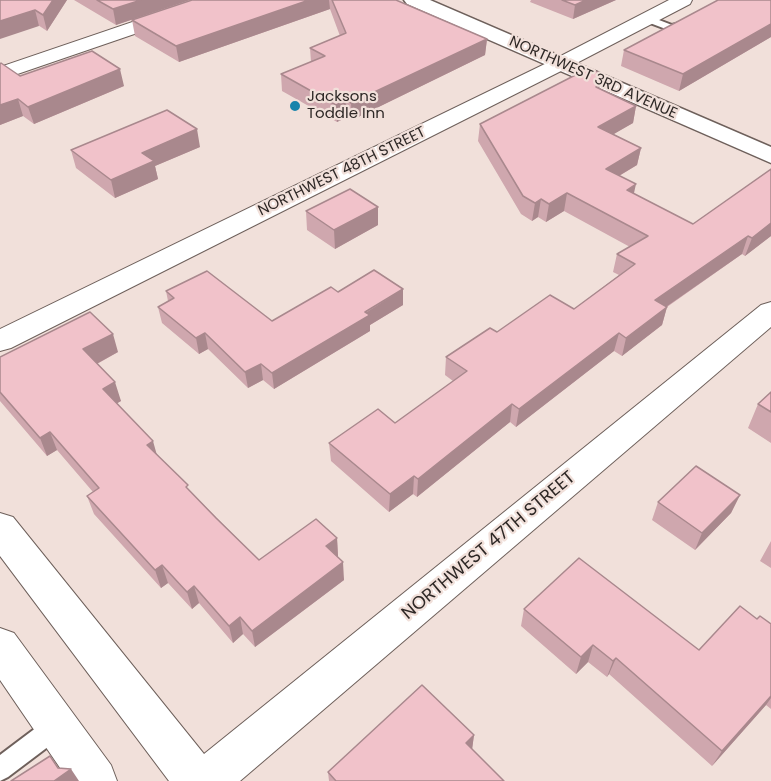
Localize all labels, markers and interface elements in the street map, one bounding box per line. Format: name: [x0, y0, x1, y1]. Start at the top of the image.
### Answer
street label: NORTHWEST 3RD AVENUE: [506, 33, 680, 123]
place label: Jacksons Toddle Inn: [307, 88, 385, 123]
marker: Jacksons Toddle Inn: [288, 99, 302, 113]
street label: NORTHWEST 48TH STREET: [255, 124, 429, 220]
street label: NORTHWEST 47TH STREET: [398, 467, 580, 625]

